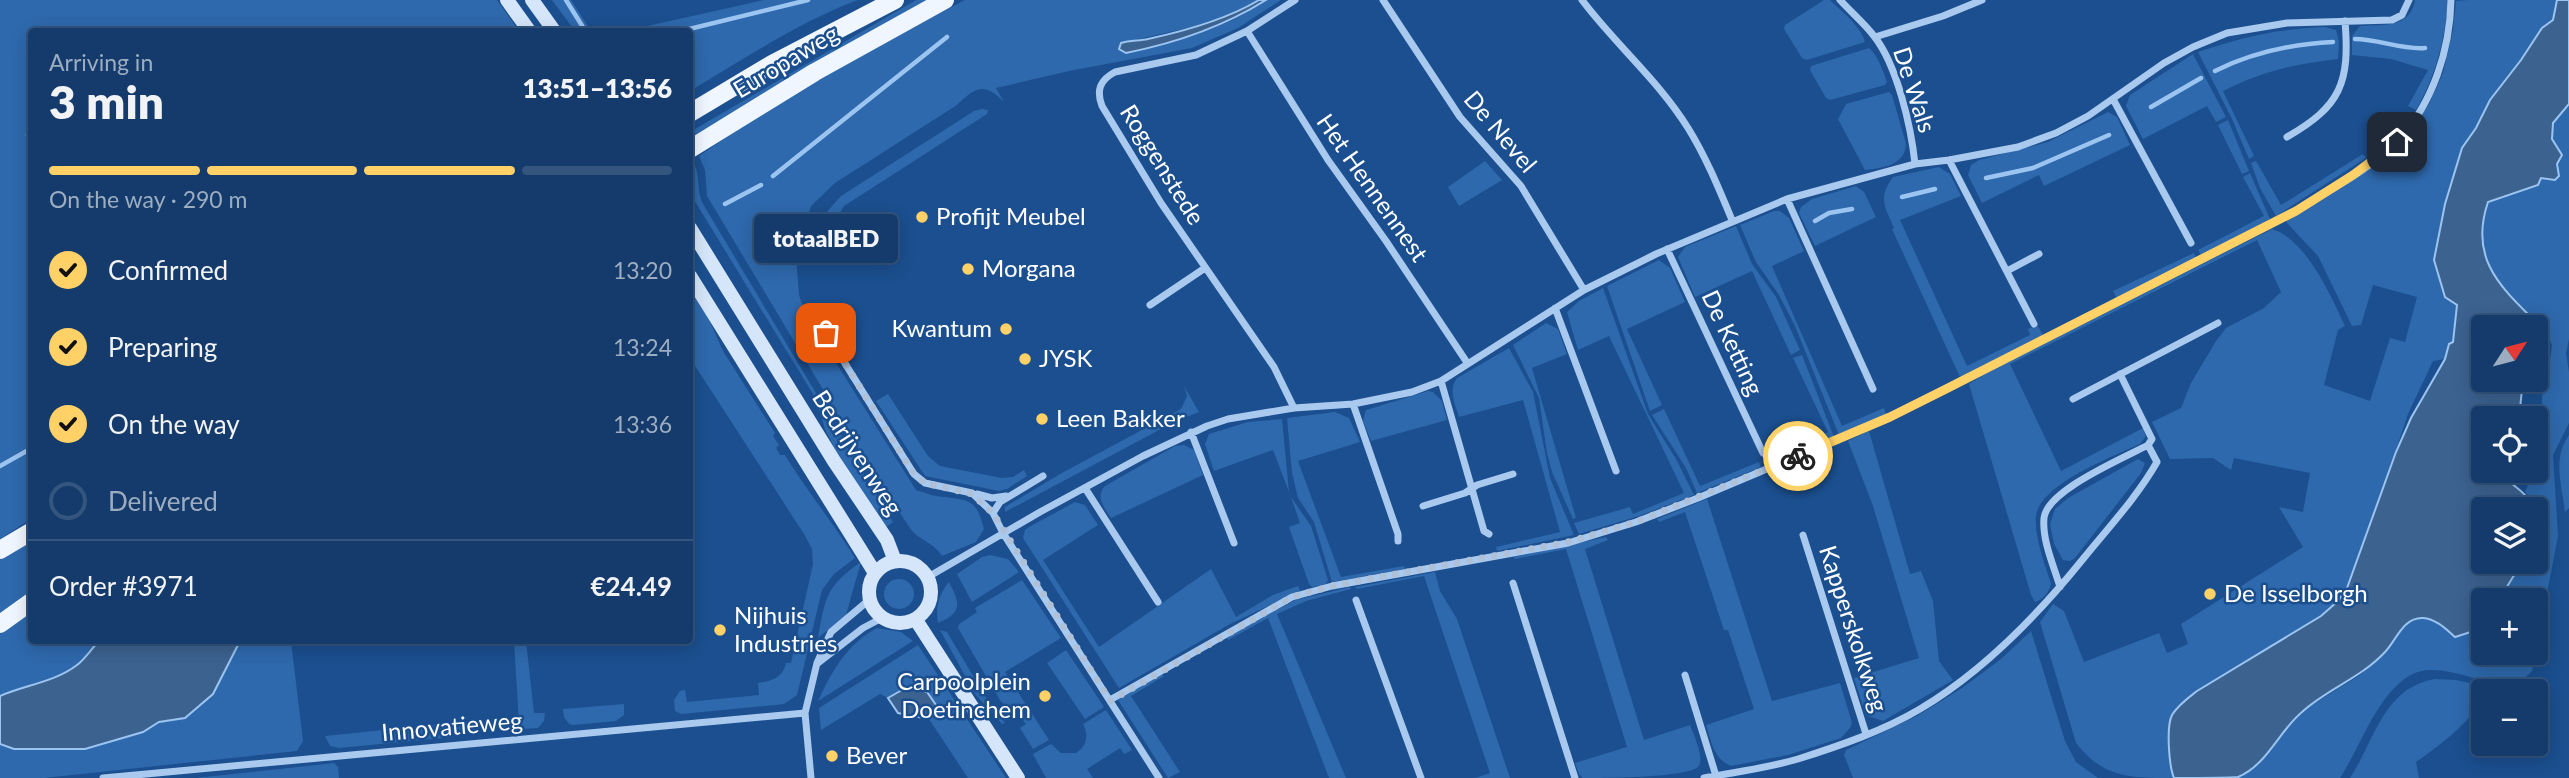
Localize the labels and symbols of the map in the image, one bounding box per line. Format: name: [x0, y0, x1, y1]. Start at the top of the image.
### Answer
street label: Europaweg: [727, 18, 843, 103]
street label: De Wals: [1888, 43, 1943, 136]
street label: De Nevel: [1459, 84, 1544, 178]
street label: Roggenstede: [1115, 99, 1212, 230]
street label: Het Hennennest: [1311, 108, 1435, 267]
pin: [2367, 112, 2427, 172]
place label: Profijt Meubel: [936, 201, 1086, 230]
marker: Profijt Meubel: [914, 209, 930, 225]
callout: totaalBED: [754, 214, 898, 263]
place label: Morgana: [982, 253, 1076, 282]
marker: Morgana: [960, 261, 976, 277]
street label: De Ketting: [1696, 285, 1770, 400]
pin: [796, 303, 856, 363]
place label: Kwantum: [891, 313, 992, 342]
north arrow: [2471, 315, 2548, 392]
marker: Kwantum: [998, 321, 1014, 337]
place label: JYSK: [1039, 343, 1093, 372]
marker: JYSK: [1017, 351, 1033, 367]
street label: Bedrijvenweg: [807, 384, 910, 520]
place label: Leen Bakker: [1056, 403, 1185, 432]
marker: Leen Bakker: [1034, 411, 1050, 427]
courier: [1763, 421, 1833, 491]
street label: Kapperskolkweg: [1814, 542, 1895, 715]
place label: De Isselborgh: [2224, 578, 2368, 607]
marker: De Isselborgh: [2202, 586, 2218, 602]
place label: Nijhuis Industries: [734, 600, 837, 657]
marker: Nijhuis Industries: [712, 622, 728, 638]
place label: Carpoolplein Doetinchem: [897, 666, 1031, 723]
marker: Carpoolplein Doetinchem: [1037, 688, 1053, 704]
street label: Innovatieweg: [380, 705, 524, 746]
place label: Bever: [846, 740, 907, 769]
marker: Bever: [824, 748, 840, 764]

